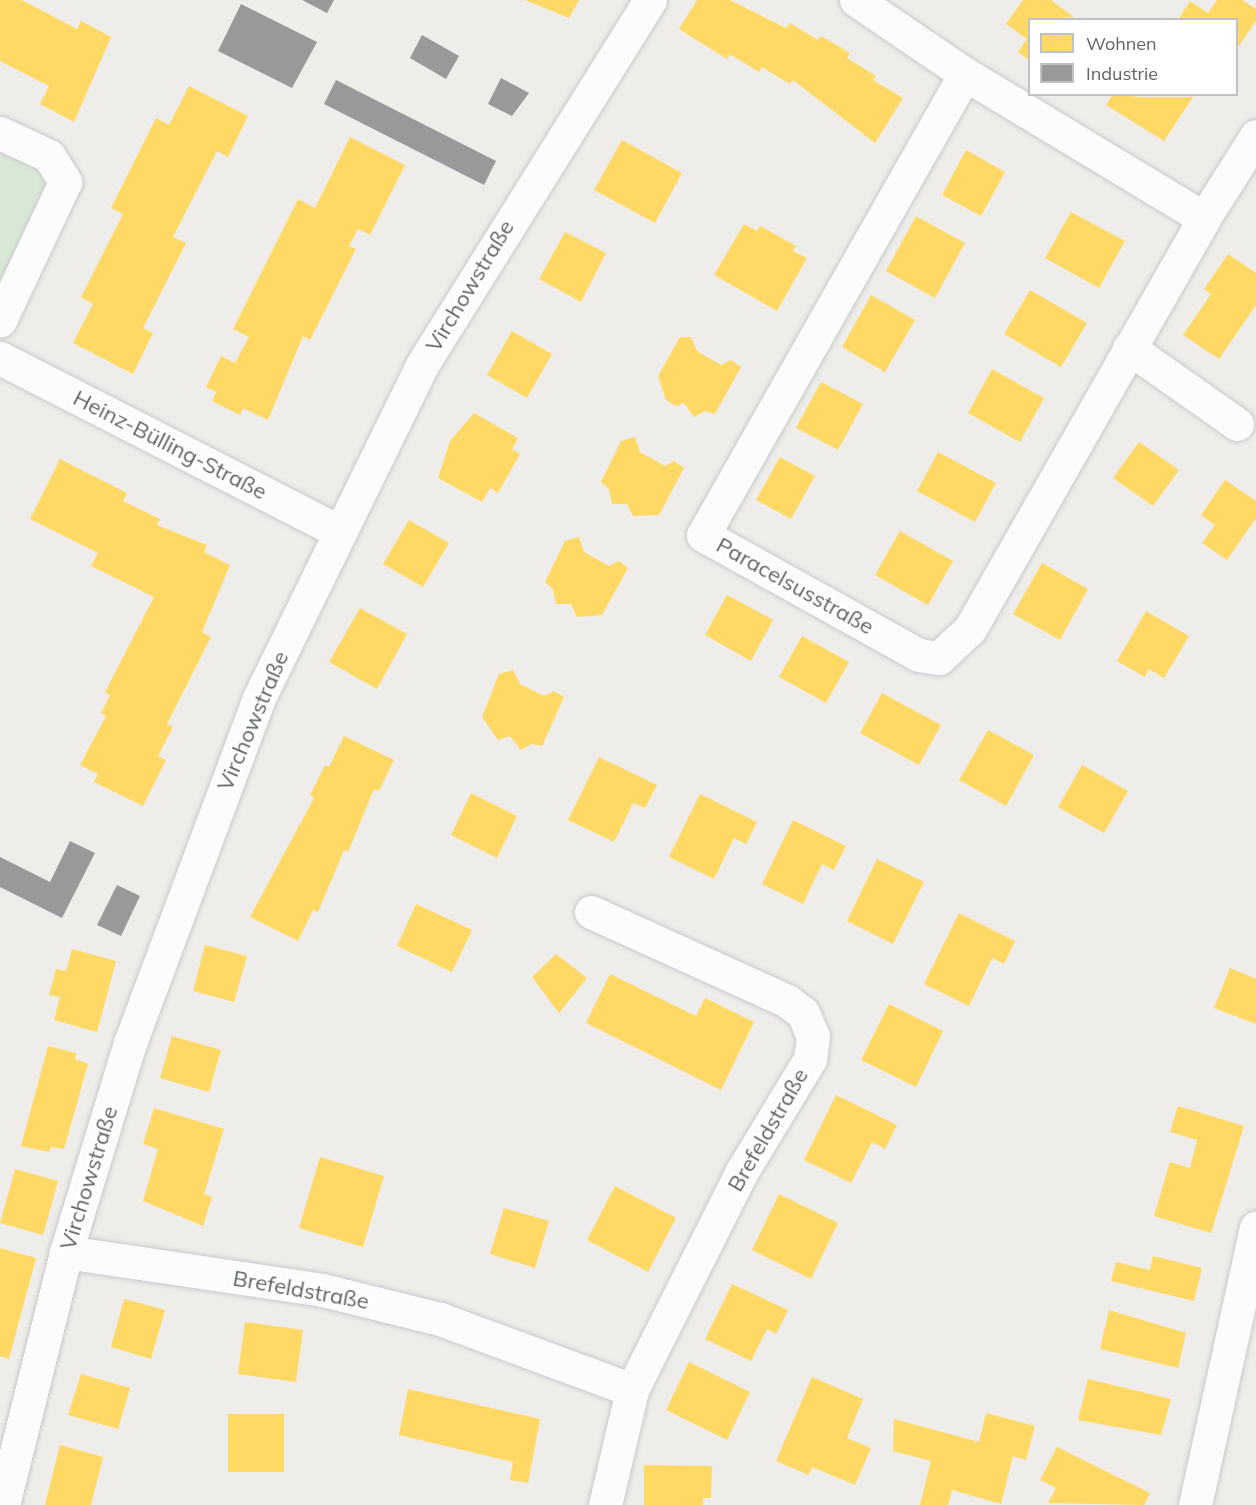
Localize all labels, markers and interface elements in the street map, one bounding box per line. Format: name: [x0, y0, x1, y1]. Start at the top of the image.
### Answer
legend: [1028, 18, 1238, 96]
text: Wohnen: [1086, 32, 1157, 55]
text: Industrie: [1086, 62, 1158, 85]
street label: Virchowstraße: [420, 215, 520, 357]
street label: Heinz-Bülling-Straße: [69, 385, 271, 505]
street label: Paracelsusstraße: [712, 532, 878, 640]
street label: Virchowstraße: [212, 647, 294, 795]
street label: Brefeldstraße: [722, 1064, 814, 1196]
street label: Virchowstraße: [55, 1103, 123, 1253]
street label: Brefeldstraße: [231, 1265, 371, 1315]

